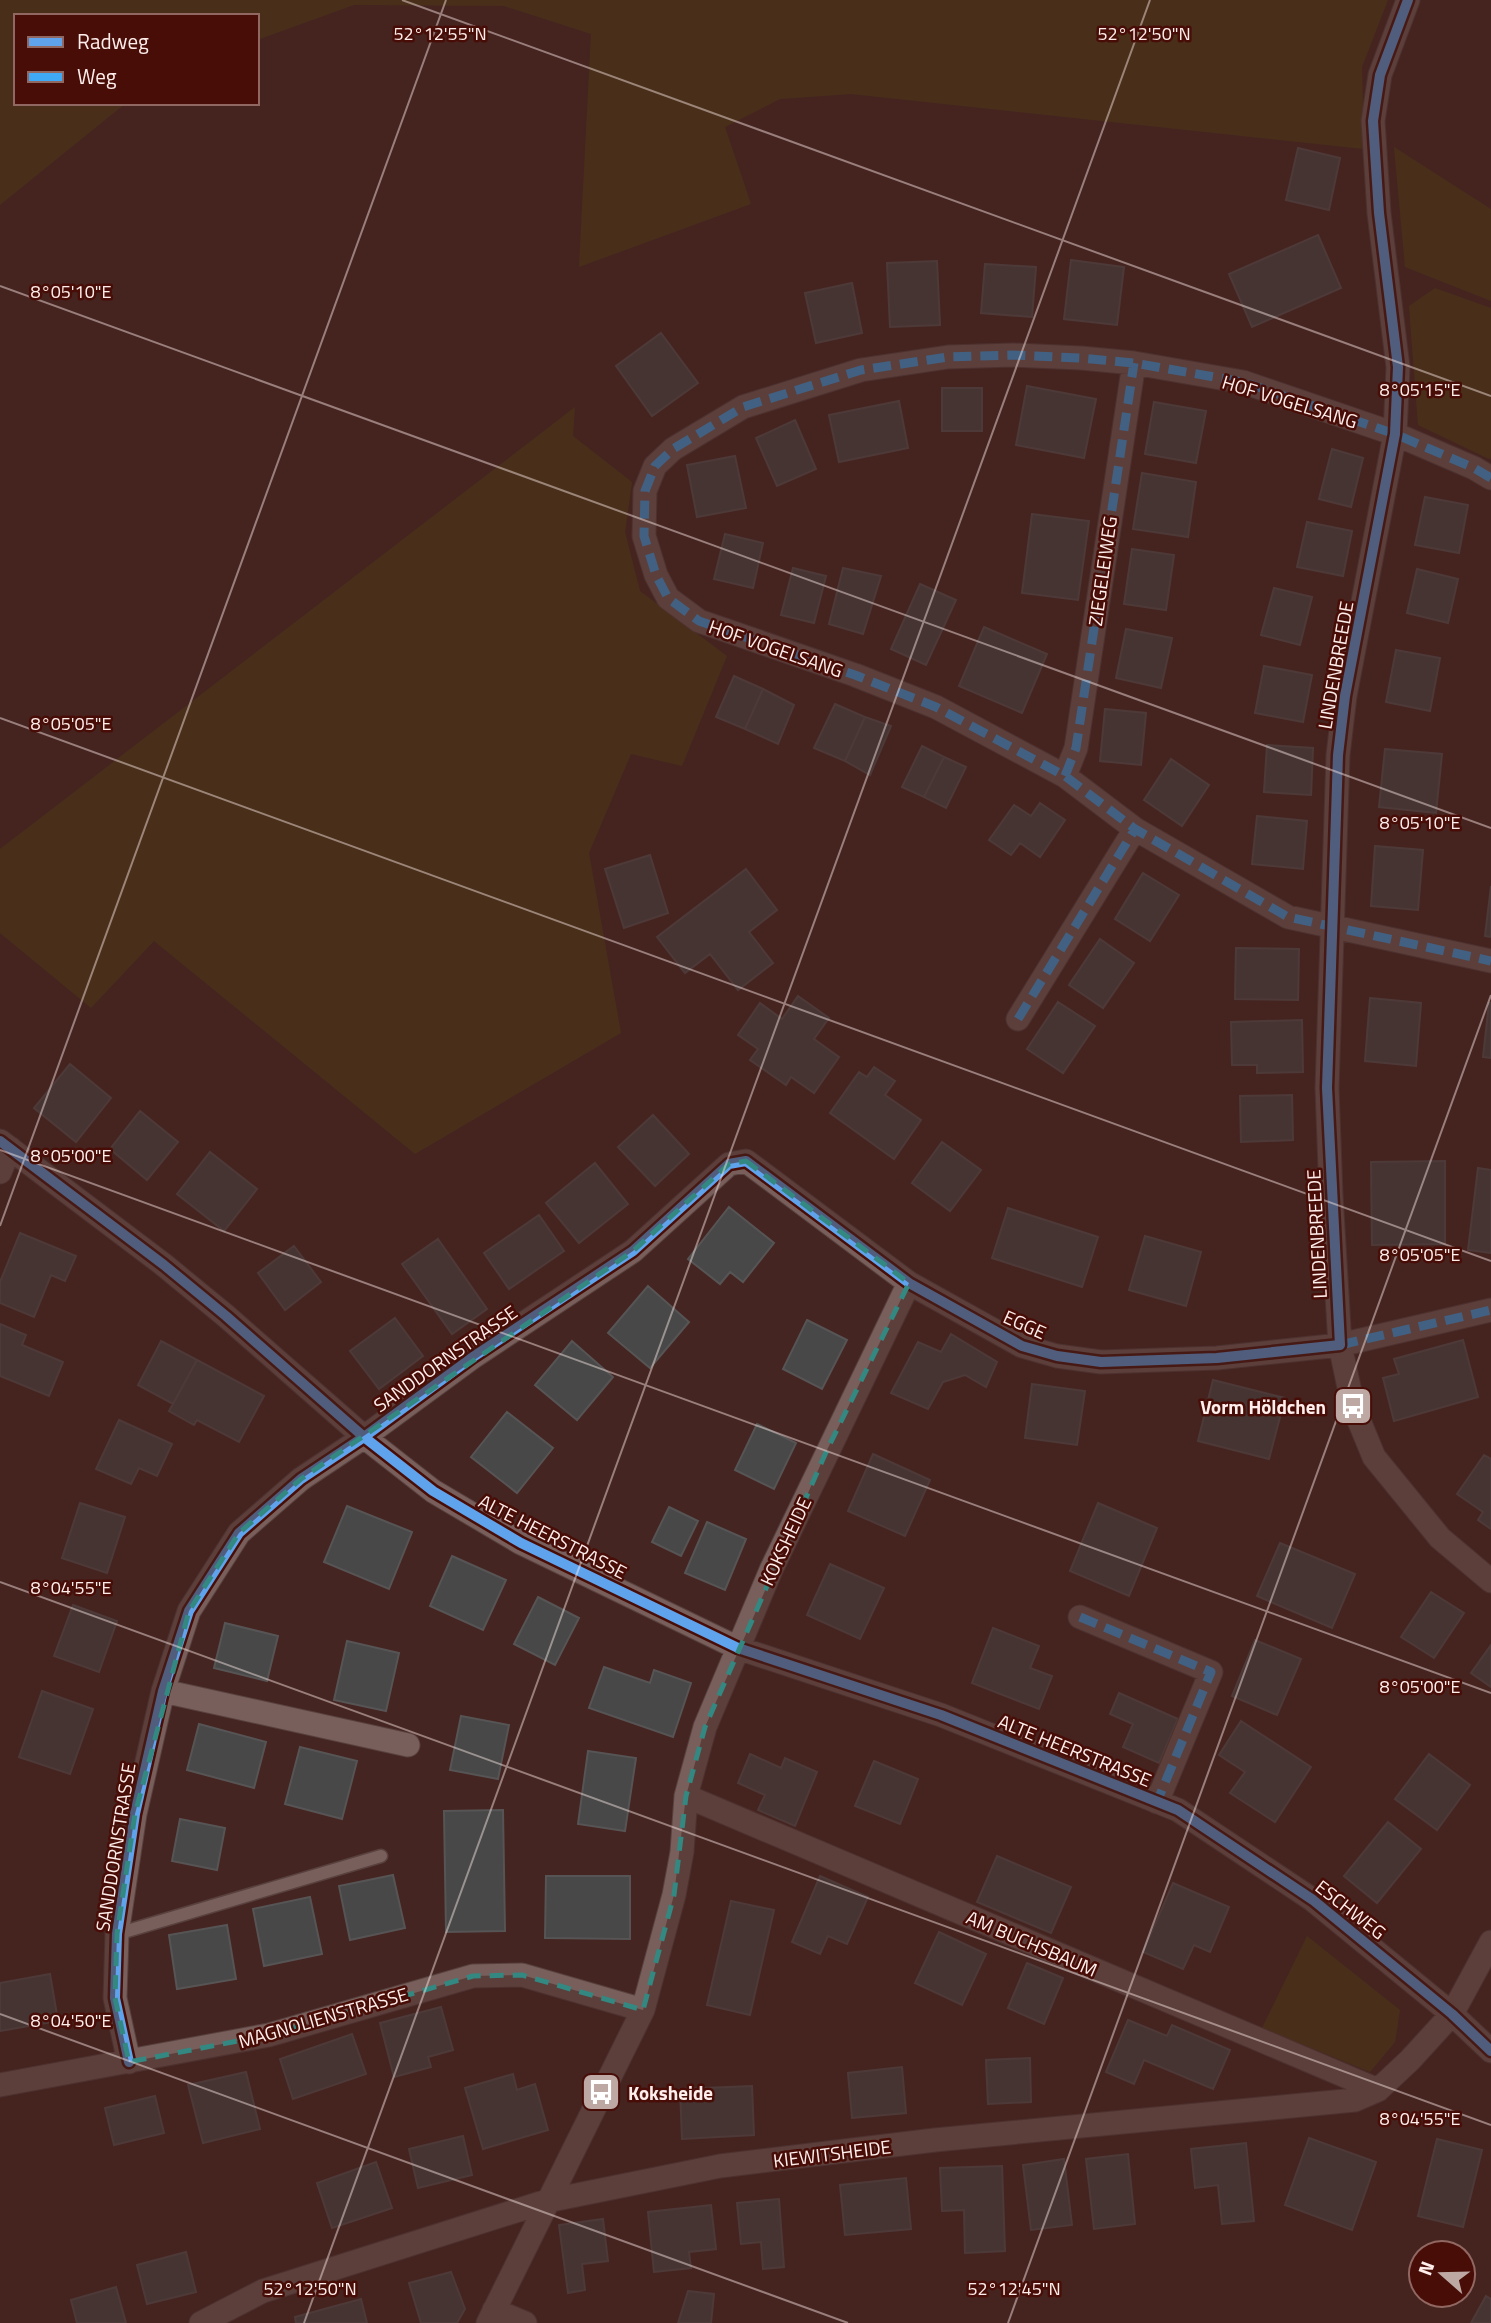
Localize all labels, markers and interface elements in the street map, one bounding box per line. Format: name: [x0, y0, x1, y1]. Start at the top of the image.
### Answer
legend: [14, 14, 259, 105]
text: 52°12'55"N: [393, 20, 487, 47]
text: 52°12'50"N: [1097, 20, 1191, 47]
text: Radweg: [77, 25, 149, 57]
text: Weg: [77, 60, 117, 92]
text: 8°05'10"E: [31, 278, 111, 305]
street label: HOF VOGELSANG: [1219, 367, 1361, 435]
text: 8°05'15"E: [1380, 376, 1460, 403]
street label: ZIEGELEIWEG: [1080, 514, 1124, 628]
street label: LINDENBREEDE: [1309, 599, 1361, 731]
street label: HOF VOGELSANG: [705, 611, 847, 685]
text: 8°05'05"E: [31, 710, 111, 737]
text: 8°05'10"E: [1380, 809, 1460, 836]
text: 8°05'00"E: [31, 1142, 111, 1169]
street label: LINDENBREEDE: [1298, 1169, 1334, 1299]
text: 8°05'05"E: [1380, 1241, 1460, 1268]
street label: SANDDORNSTRASSE: [367, 1297, 523, 1419]
street label: EGGE: [999, 1302, 1051, 1346]
bus stop icon: Vorm Höldchen: [1332, 1385, 1374, 1427]
place label: Vorm Höldchen: [1200, 1392, 1326, 1421]
street label: ALTE HEERSTRASSE: [474, 1486, 632, 1586]
street label: KOKSHEIDE: [752, 1492, 818, 1590]
text: 8°04'55"E: [31, 1574, 111, 1601]
text: 8°05'00"E: [1380, 1673, 1460, 1700]
street label: ALTE HEERSTRASSE: [994, 1706, 1156, 1794]
street label: SANDDORNSTRASSE: [87, 1761, 143, 1933]
street label: ESCHWEG: [1309, 1872, 1393, 1946]
street label: AM BUCHSBAUM: [962, 1902, 1102, 1984]
street label: MAGNOLIENSTRASSE: [235, 1979, 411, 2055]
text: 8°04'50"E: [31, 2007, 111, 2034]
bus stop icon: Koksheide: [580, 2071, 622, 2113]
place label: Koksheide: [628, 2078, 713, 2107]
text: 8°04'55"E: [1380, 2105, 1460, 2132]
street label: KIEWITSHEIDE: [771, 2131, 893, 2175]
north arrow: [1407, 2239, 1477, 2309]
text: N: [1410, 2257, 1441, 2279]
text: 52°12'50"N: [263, 2275, 357, 2302]
text: 52°12'45"N: [967, 2275, 1061, 2302]

